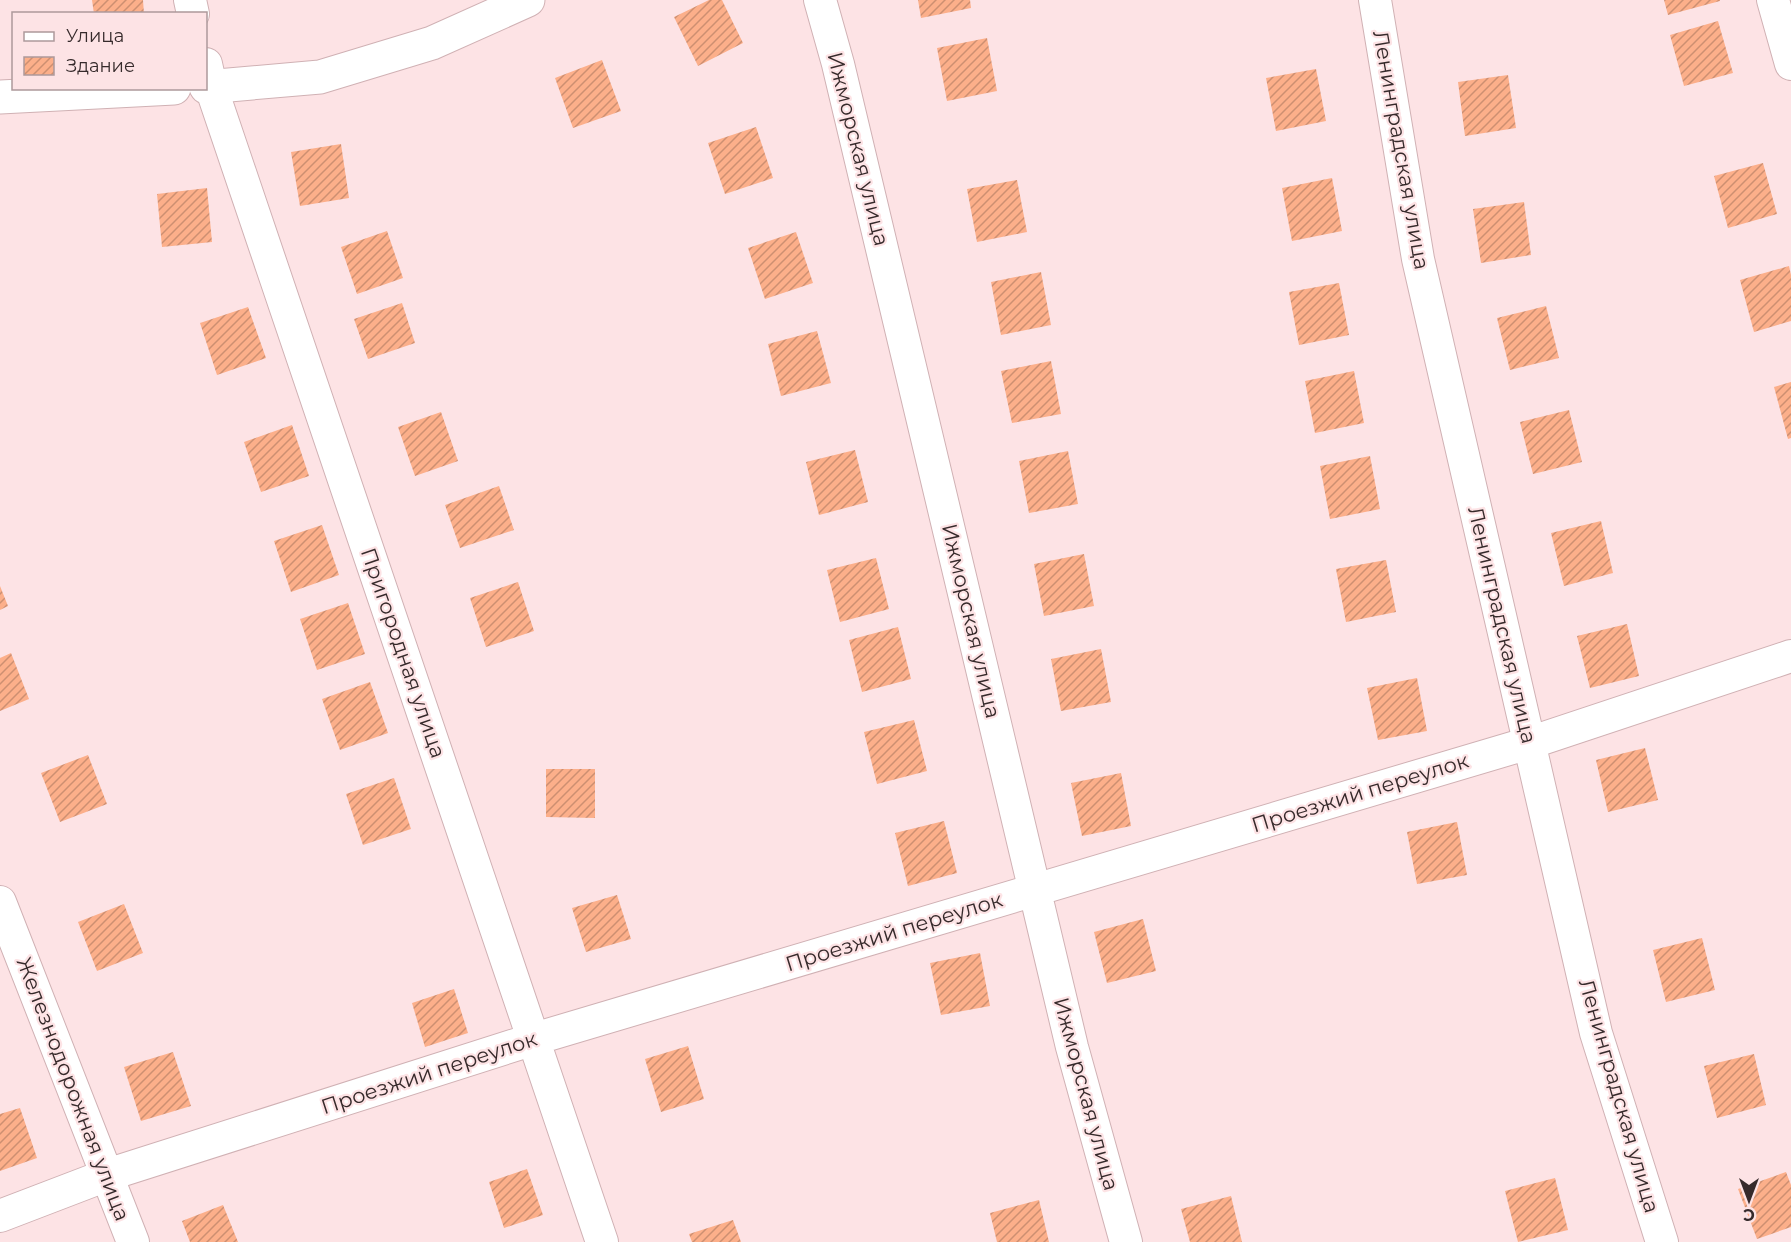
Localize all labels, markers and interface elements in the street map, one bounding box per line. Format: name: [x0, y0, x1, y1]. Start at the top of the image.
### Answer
legend: [12, 12, 207, 90]
text: Улица: [66, 25, 124, 47]
street label: Ленинградская улица: [1368, 28, 1435, 271]
street label: Ижморская улица: [822, 49, 895, 248]
text: Здание: [66, 55, 135, 77]
street label: Ленинградская улица: [1463, 504, 1542, 746]
street label: Ижморская улица: [937, 521, 1006, 721]
street label: Пригородная улица: [356, 544, 451, 761]
street label: Проезжий переулок: [1248, 748, 1471, 837]
street label: Проезжий переулок: [782, 887, 1005, 976]
street label: Железнодорожная улица: [12, 954, 135, 1224]
street label: Ленинградская улица: [1574, 976, 1665, 1216]
street label: Ижморская улица: [1049, 995, 1124, 1193]
street label: Проезжий переулок: [318, 1026, 540, 1119]
north arrow: [1719, 1170, 1779, 1230]
text: С: [1743, 1205, 1755, 1224]

